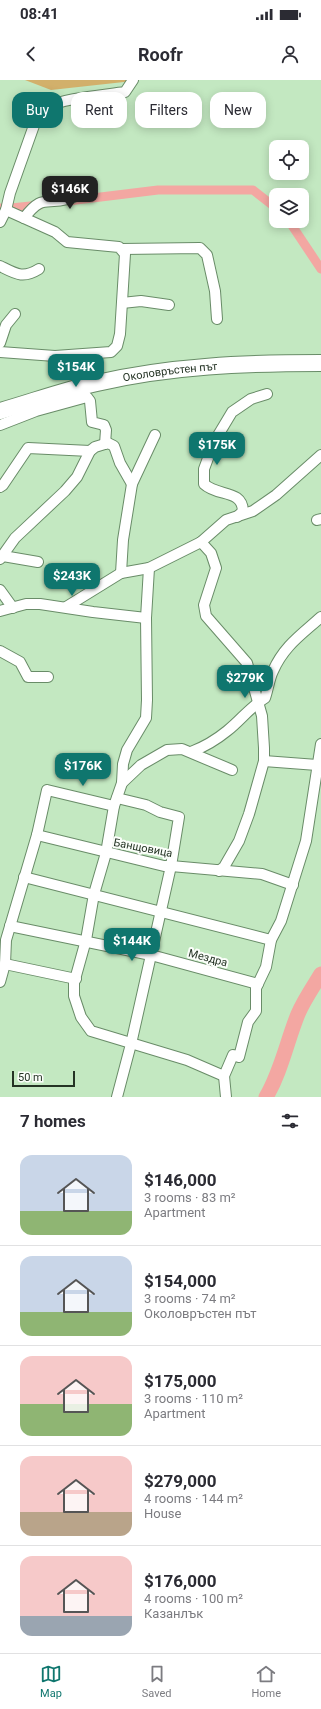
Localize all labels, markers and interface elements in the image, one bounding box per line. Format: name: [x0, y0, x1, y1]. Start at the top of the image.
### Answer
text: 08:41: [20, 5, 59, 23]
icon: back: [20, 43, 42, 65]
icon: person: [279, 43, 301, 65]
text: Roofr: [138, 44, 183, 65]
chip: Buy: [12, 92, 63, 128]
chip: Rent: [71, 92, 127, 128]
chip: Filters: [135, 92, 202, 128]
chip: New: [210, 92, 266, 128]
map controls: [269, 140, 309, 228]
button: locate: [269, 140, 309, 180]
pin: $146K: [42, 176, 98, 210]
text: $146K: [51, 181, 89, 196]
button: layers: [269, 188, 309, 228]
pin: $154K: [48, 354, 104, 388]
text: $154K: [57, 359, 95, 374]
street label: Околовръстен път: [122, 359, 218, 384]
pin: $175K: [189, 432, 245, 466]
text: $175K: [198, 437, 236, 452]
pin: $243K: [44, 563, 100, 597]
text: $243K: [53, 568, 91, 583]
pin: $279K: [217, 665, 273, 699]
text: $279K: [226, 670, 264, 685]
pin: $176K: [55, 753, 111, 787]
text: $176K: [64, 758, 102, 773]
street label: Банщовица: [112, 836, 174, 860]
pin: $144K: [104, 928, 160, 962]
text: $144K: [113, 933, 151, 948]
street label: Мездра: [187, 947, 229, 969]
scale bar: [12, 1069, 75, 1088]
text: 50 m: [18, 1071, 43, 1084]
icon: filters: [279, 1110, 301, 1132]
text: 7 homes: [20, 1111, 86, 1131]
text: $146,000: [144, 1170, 216, 1190]
icon: home: [52, 1171, 100, 1219]
text: 3 rooms · 83 m²: [144, 1190, 236, 1205]
text: Apartment: [144, 1205, 206, 1220]
text: $154,000: [144, 1271, 216, 1291]
icon: home: [52, 1272, 100, 1320]
text: 3 rooms · 74 m²: [144, 1291, 236, 1306]
text: Околовръстен път: [144, 1306, 256, 1321]
text: $175,000: [144, 1371, 216, 1391]
icon: home: [52, 1372, 100, 1420]
text: 3 rooms · 110 m²: [144, 1391, 243, 1406]
text: Apartment: [144, 1406, 206, 1421]
text: $279,000: [144, 1471, 216, 1491]
icon: home: [52, 1472, 100, 1520]
text: 4 rooms · 144 m²: [144, 1491, 243, 1506]
text: House: [144, 1506, 181, 1521]
text: $176,000: [144, 1571, 216, 1591]
icon: home: [52, 1572, 100, 1620]
text: 4 rooms · 100 m²: [144, 1591, 243, 1606]
text: Казанлък: [144, 1606, 203, 1621]
tab: Map: [40, 1663, 62, 1700]
tab: Saved: [142, 1663, 172, 1700]
tab: Home: [251, 1663, 281, 1700]

